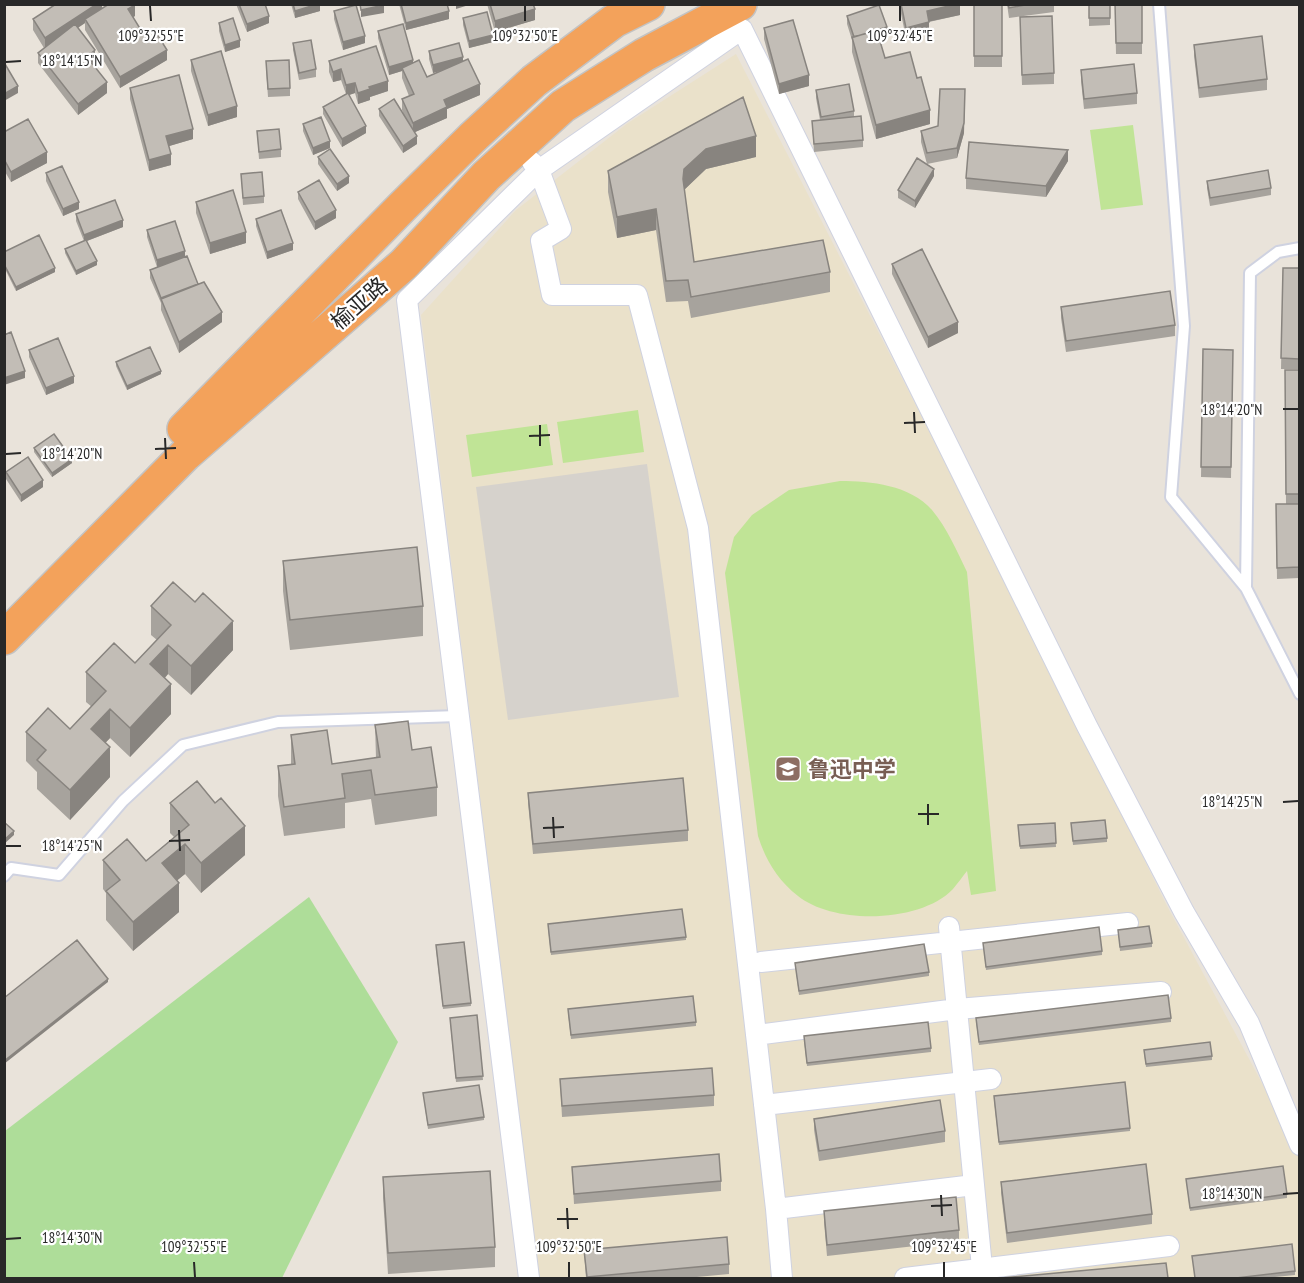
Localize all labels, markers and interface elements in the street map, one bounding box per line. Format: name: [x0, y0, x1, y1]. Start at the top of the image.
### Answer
text: 109°32'55"E: [118, 26, 184, 45]
text: 109°32'50"E: [492, 26, 558, 45]
text: 109°32'45"E: [867, 26, 933, 45]
text: 18°14'15"N: [42, 51, 102, 70]
street label: 榆亚路: [325, 271, 393, 335]
text: 18°14'20"N: [1202, 400, 1262, 419]
text: 18°14'20"N: [42, 444, 102, 463]
school or university icon: 鲁迅中学: [773, 754, 803, 784]
place label: 鲁迅中学: [808, 755, 896, 783]
text: 18°14'25"N: [1202, 792, 1262, 811]
text: 18°14'25"N: [42, 836, 102, 855]
text: 18°14'30"N: [1202, 1184, 1262, 1203]
text: 18°14'30"N: [42, 1228, 102, 1247]
text: 109°32'55"E: [161, 1237, 227, 1256]
text: 109°32'50"E: [536, 1237, 602, 1256]
text: 109°32'45"E: [911, 1237, 977, 1256]

